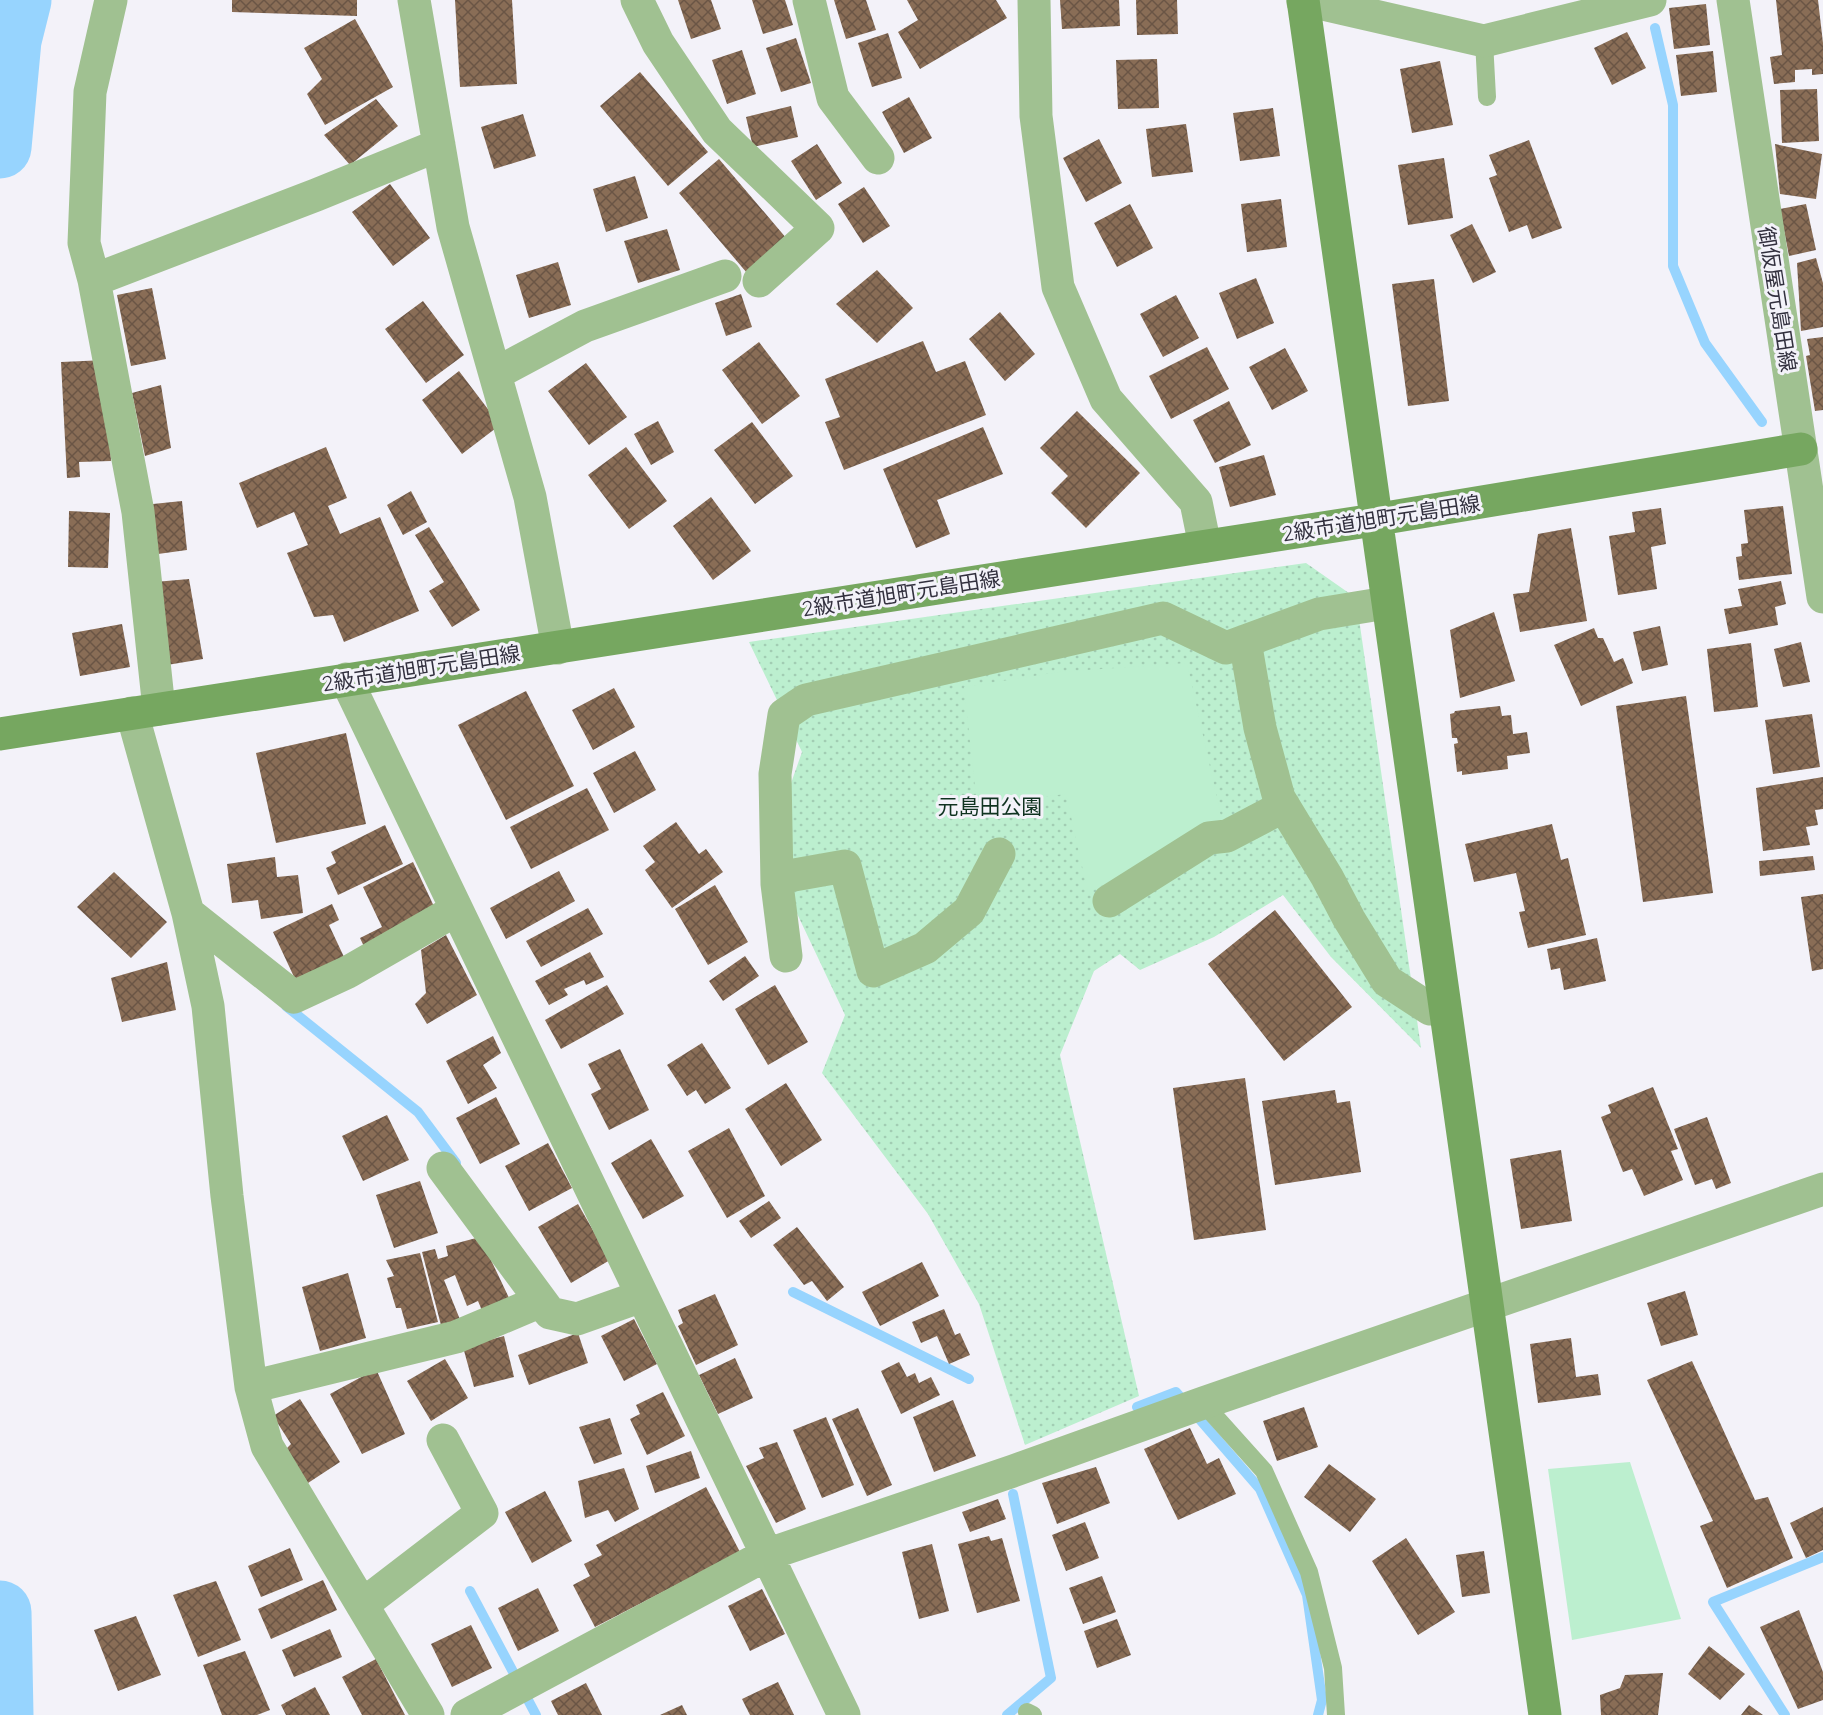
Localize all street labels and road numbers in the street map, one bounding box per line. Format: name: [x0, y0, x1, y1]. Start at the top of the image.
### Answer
street label: 御仮屋元島田線: [1754, 224, 1802, 374]
street label: 2級市道旭町元島田線: [1280, 489, 1482, 547]
street label: 2級市道旭町元島田線: [800, 564, 1002, 622]
street label: 2級市道旭町元島田線: [320, 639, 522, 697]

